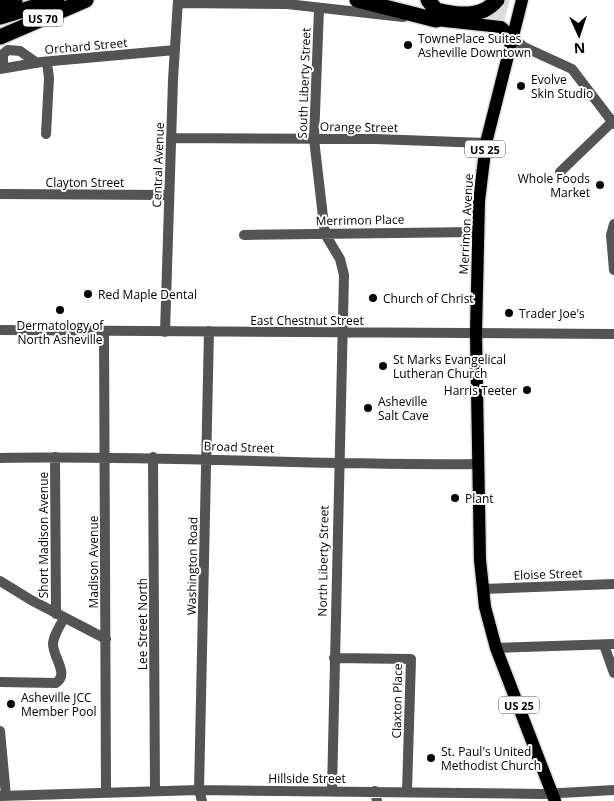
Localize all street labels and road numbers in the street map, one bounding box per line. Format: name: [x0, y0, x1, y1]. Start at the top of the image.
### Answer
road number: US 70: [23, 10, 63, 27]
street label: South Liberty Street: [294, 27, 314, 139]
street label: Orchard Street: [44, 34, 128, 58]
street label: Orange Street: [320, 118, 398, 136]
street label: Central Avenue: [148, 122, 168, 208]
road number: US 25: [465, 140, 505, 158]
street label: Merrimon Avenue: [455, 173, 477, 275]
street label: Clayton Street: [46, 174, 124, 191]
street label: Merrimon Place: [316, 211, 405, 229]
street label: East Chestnut Street: [250, 312, 364, 329]
street label: Broad Street: [203, 437, 275, 457]
street label: Short Madison Avenue: [35, 472, 52, 598]
street label: North Liberty Street: [314, 505, 332, 617]
street label: Madison Avenue: [85, 515, 102, 609]
street label: Washington Road: [183, 517, 201, 615]
street label: Eloise Street: [513, 564, 583, 584]
street label: Lee Street North: [134, 578, 151, 670]
street label: Claxton Place: [388, 663, 406, 739]
road number: US 25: [499, 696, 539, 714]
street label: Hillside Street: [268, 770, 346, 787]

